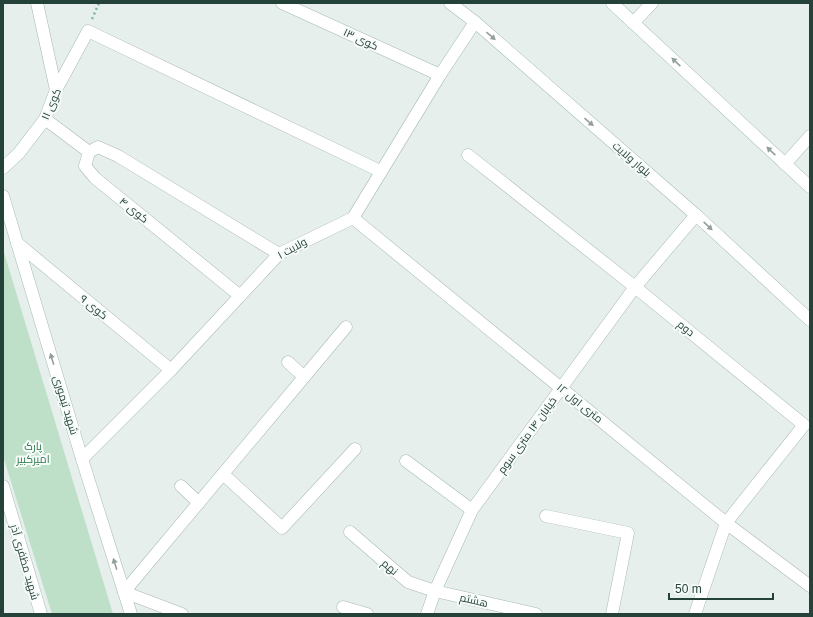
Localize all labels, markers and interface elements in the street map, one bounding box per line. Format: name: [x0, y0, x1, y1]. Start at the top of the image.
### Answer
street label: کوی ۱۳: [341, 26, 380, 53]
one-way arrow: [487, 31, 496, 40]
one-way arrow: [671, 58, 681, 67]
street label: کوی ۱۱: [39, 86, 64, 122]
one-way arrow: [584, 117, 594, 126]
street label: بلوار ولایت: [610, 139, 654, 180]
one-way arrow: [766, 146, 776, 156]
street label: کوی ۴: [117, 195, 151, 226]
one-way arrow: [703, 221, 713, 231]
street label: ولایت ۱: [275, 235, 309, 262]
street label: کوی ۹: [77, 292, 110, 323]
street label: دوم: [674, 318, 697, 340]
one-way arrow: [49, 353, 55, 365]
street label: شهید تیموری: [50, 374, 81, 436]
street label: ۱۲ متری اول: [554, 381, 605, 426]
street label: خیابان ۱۴ متری سوم: [495, 394, 560, 477]
park label: پارک امیرکبیر: [15, 440, 50, 466]
street label: شهید مظفری آذر: [7, 522, 42, 602]
one-way arrow: [112, 557, 118, 569]
street label: نهم: [378, 557, 401, 579]
scale bar: [669, 575, 773, 601]
text: 50 m: [675, 582, 702, 596]
street label: هشتم: [458, 591, 489, 611]

